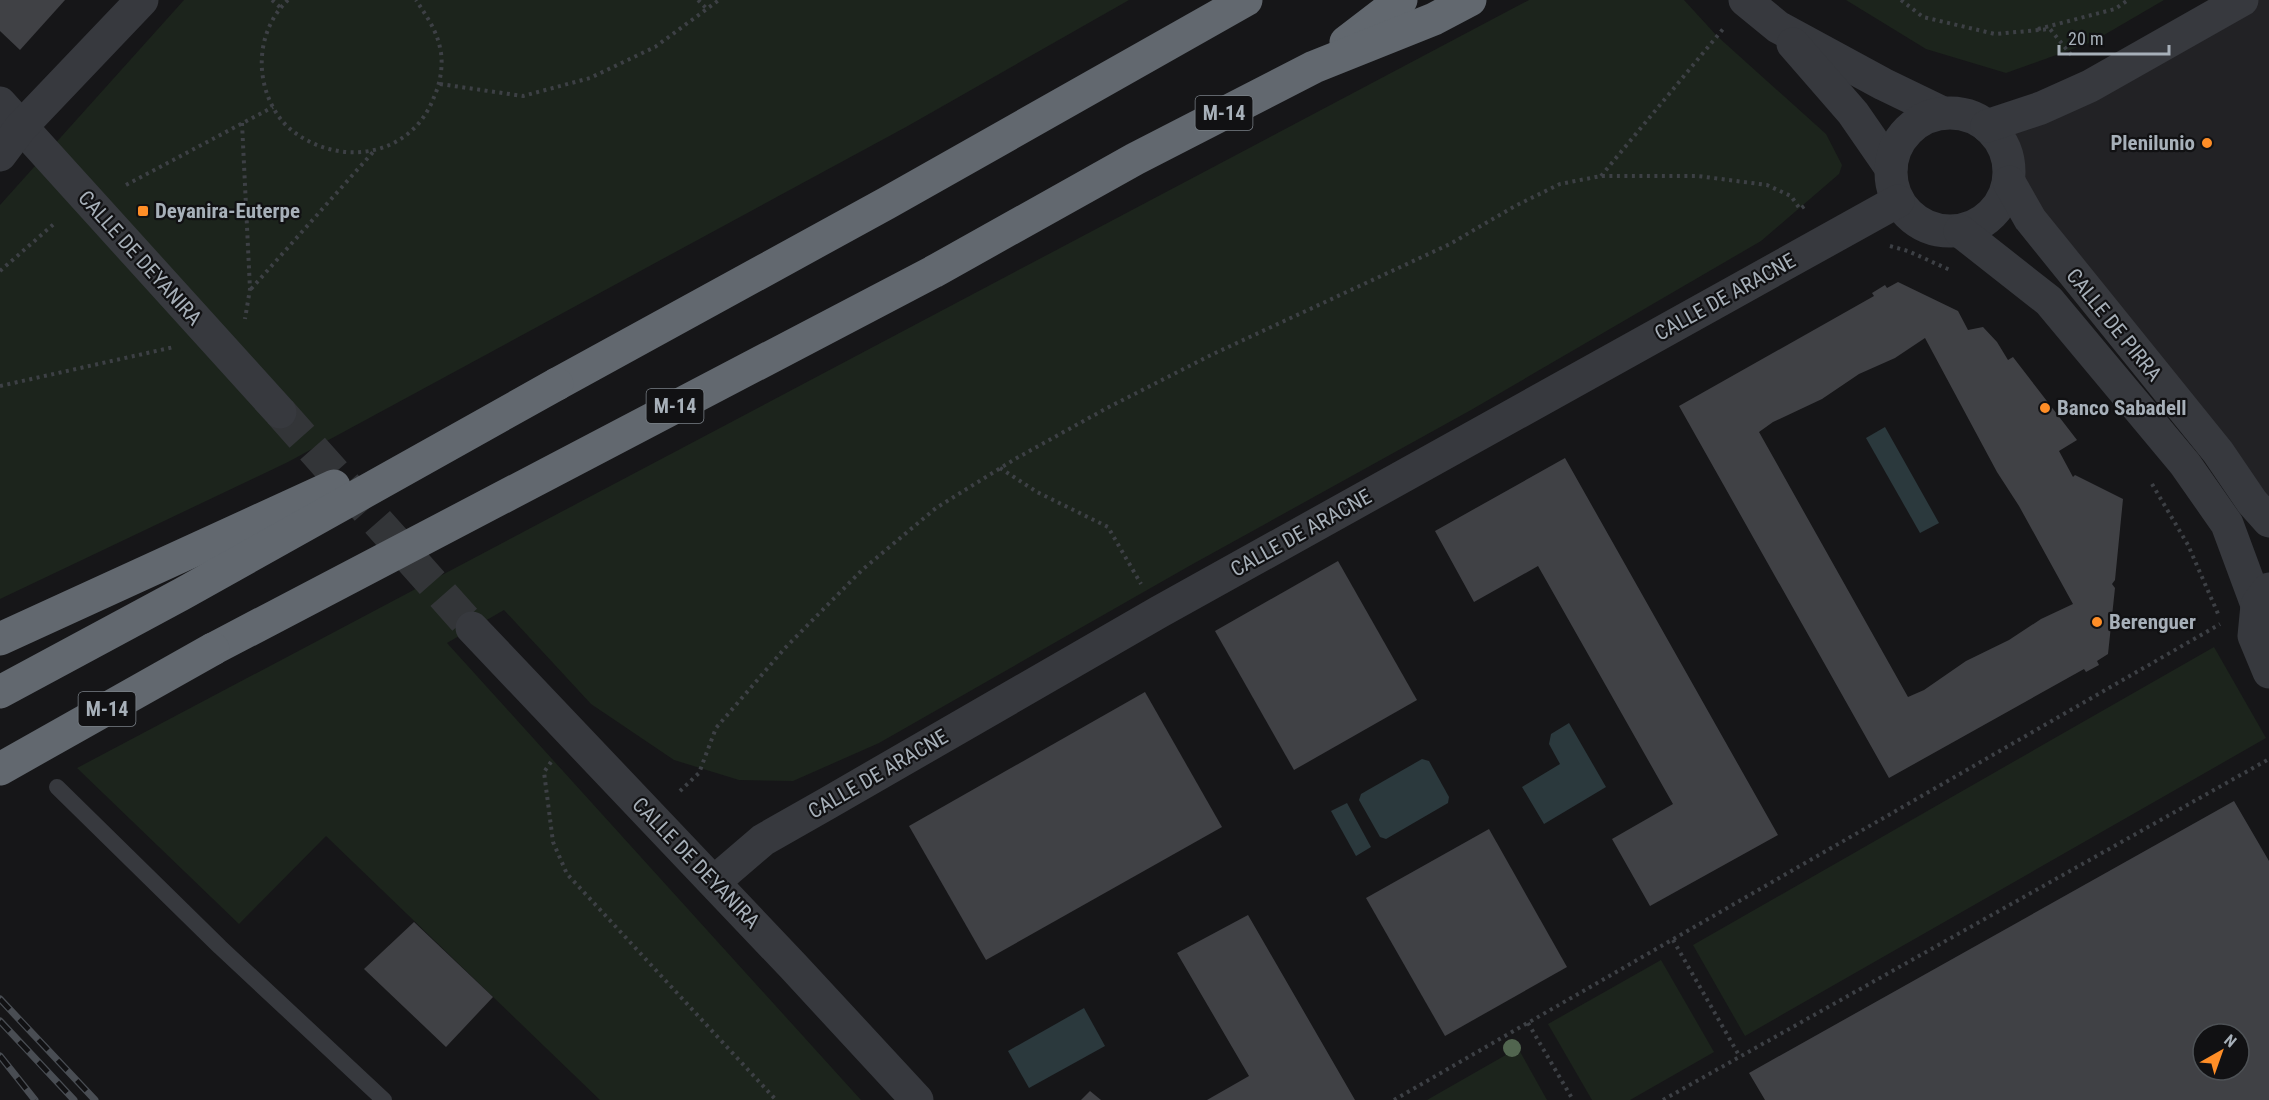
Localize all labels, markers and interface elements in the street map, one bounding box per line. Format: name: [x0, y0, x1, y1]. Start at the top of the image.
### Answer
scale bar: [2059, 18, 2168, 56]
text: 20 m: [2068, 28, 2103, 49]
road number: M-14: [1196, 96, 1252, 130]
place label: Plenilunio: [2110, 131, 2195, 155]
marker: Plenilunio: [2200, 136, 2214, 150]
street label: CALLE DE DEYANIRA: [73, 186, 207, 330]
place label: Deyanira-Euterpe: [155, 199, 300, 223]
marker: Deyanira-Euterpe: [136, 204, 150, 218]
street label: CALLE DE ARACNE: [1650, 248, 1800, 346]
street label: CALLE DE PIRRA: [2061, 264, 2167, 386]
road number: M-14: [646, 389, 704, 423]
place label: Banco Sabadell: [2057, 396, 2187, 420]
marker: Banco Sabadell: [2038, 401, 2052, 415]
street label: CALLE DE ARACNE: [1226, 484, 1376, 582]
place label: Berenguer: [2109, 610, 2196, 634]
marker: Berenguer: [2090, 615, 2104, 629]
road number: M-14: [78, 692, 136, 726]
street label: CALLE DE ARACNE: [804, 724, 952, 824]
street label: CALLE DE DEYANIRA: [627, 793, 765, 933]
north arrow: [2191, 1022, 2251, 1082]
text: N: [2220, 1030, 2240, 1051]

